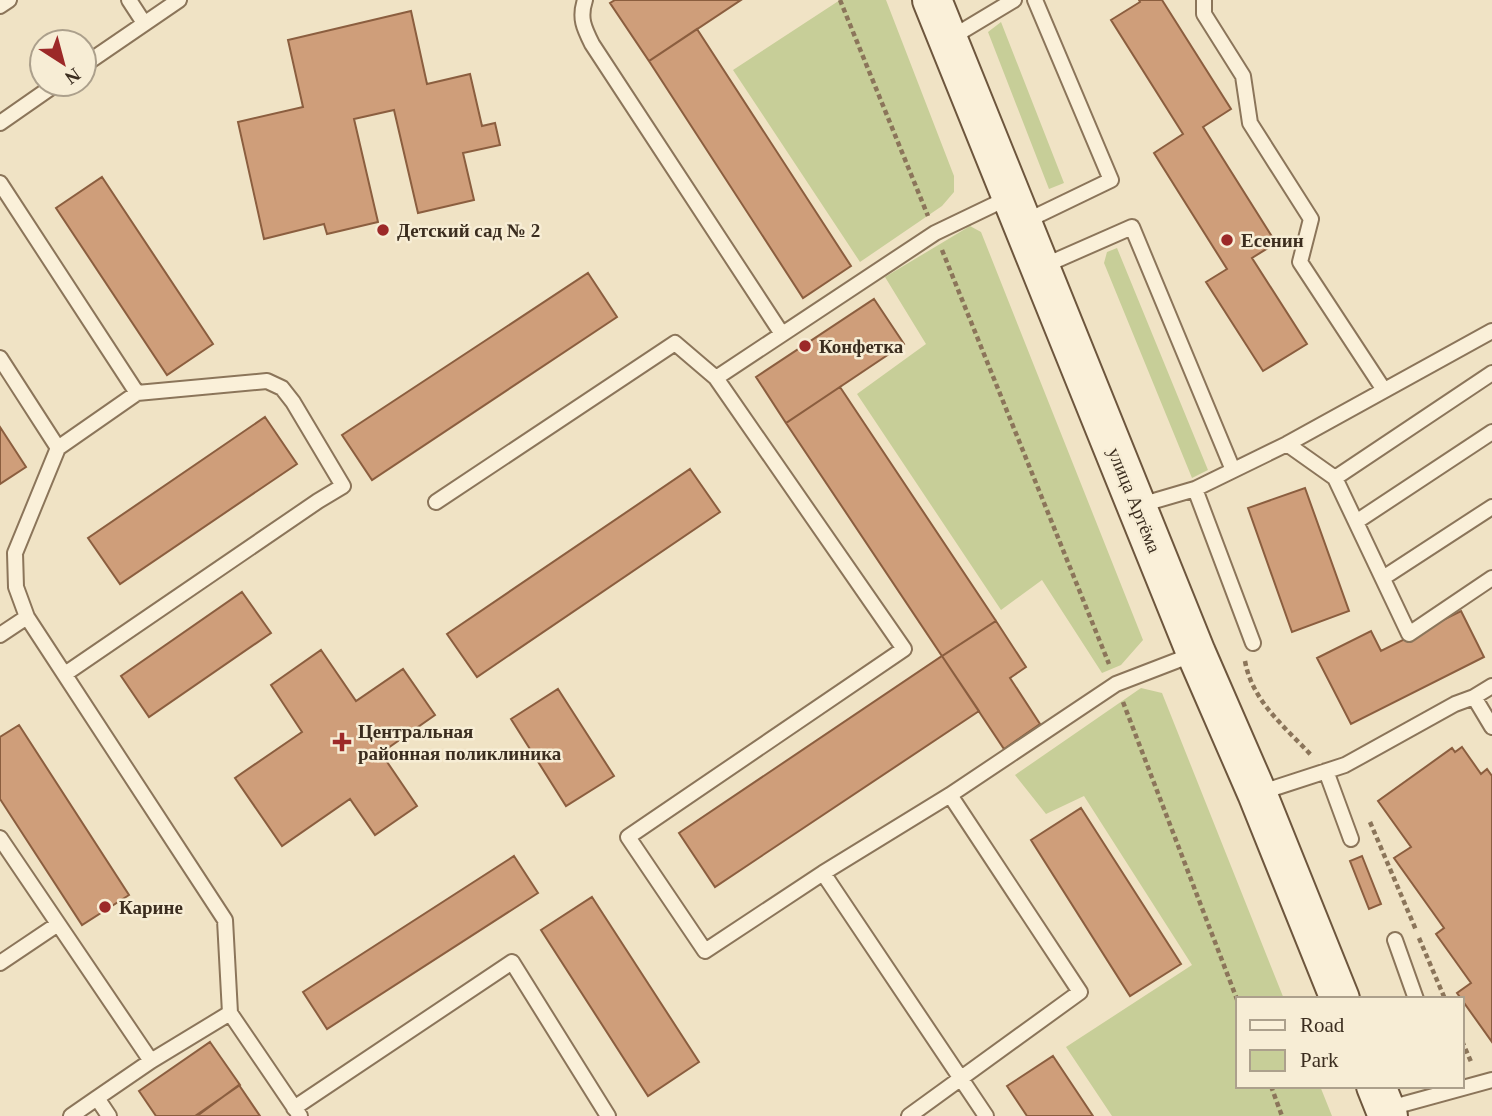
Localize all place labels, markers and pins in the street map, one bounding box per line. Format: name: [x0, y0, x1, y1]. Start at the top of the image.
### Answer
place label: Детский сад № 2: [397, 220, 540, 241]
marker: Детский сад № 2: [375, 222, 391, 238]
place label: Есенин: [1241, 230, 1304, 251]
marker: Есенин: [1219, 232, 1235, 248]
place label: Конфетка: [819, 336, 904, 357]
marker: Конфетка: [797, 338, 813, 354]
place label: Центральная районная поликлиника: [358, 721, 562, 764]
marker: Центральная районная поликлиника: [332, 732, 352, 752]
place label: Карине: [119, 897, 183, 918]
marker: Карине: [97, 899, 113, 915]

